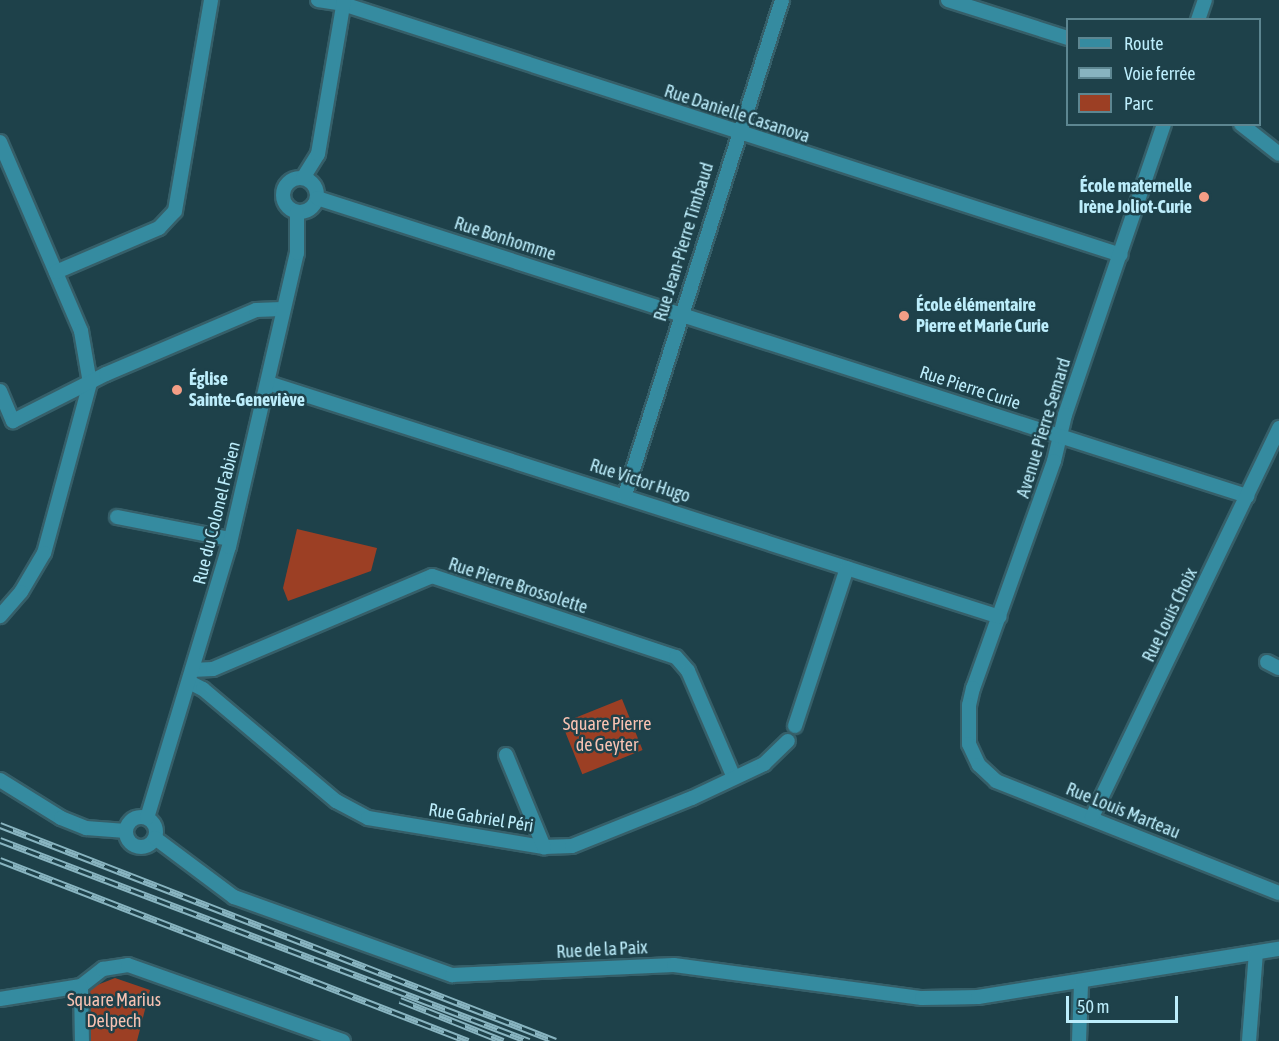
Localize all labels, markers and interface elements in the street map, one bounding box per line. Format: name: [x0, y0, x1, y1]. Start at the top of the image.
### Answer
legend: [1066, 18, 1261, 126]
text: Route: [1124, 33, 1163, 54]
text: Voie ferrée: [1124, 63, 1196, 84]
street label: Rue Danielle Casanova: [662, 80, 812, 148]
text: Parc: [1124, 93, 1153, 114]
street label: Rue Jean-Pierre Timbaud: [650, 160, 718, 324]
place label: École maternelle Irène Joliot-Curie: [1079, 176, 1192, 219]
marker: École maternelle Irène Joliot-Curie: [1197, 190, 1211, 204]
street label: Rue Bonhomme: [452, 212, 558, 266]
place label: École élémentaire Pierre et Marie Curie: [916, 295, 1049, 338]
marker: École élémentaire Pierre et Marie Curie: [897, 309, 911, 323]
street label: Avenue Pierre Semard: [1012, 355, 1076, 501]
street label: Rue Pierre Curie: [917, 362, 1023, 414]
place label: Église Sainte-Geneviève: [189, 369, 305, 412]
marker: Église Sainte-Geneviève: [170, 383, 184, 397]
street label: Rue du Colonel Fabien: [189, 439, 245, 587]
street label: Rue Victor Hugo: [587, 455, 693, 507]
street label: Rue Pierre Brossolette: [446, 553, 590, 619]
street label: Rue Louis Choix: [1138, 564, 1202, 666]
park label: Square Pierre de Geyter: [563, 714, 651, 756]
street label: Rue Louis Marteau: [1063, 778, 1183, 844]
street label: Rue Gabriel Péri: [427, 799, 535, 837]
street label: Rue de la Paix: [556, 937, 648, 963]
scale bar: [1069, 984, 1182, 1022]
park label: Square Marius Delpech: [67, 990, 161, 1032]
text: 50 m: [1077, 996, 1109, 1017]

